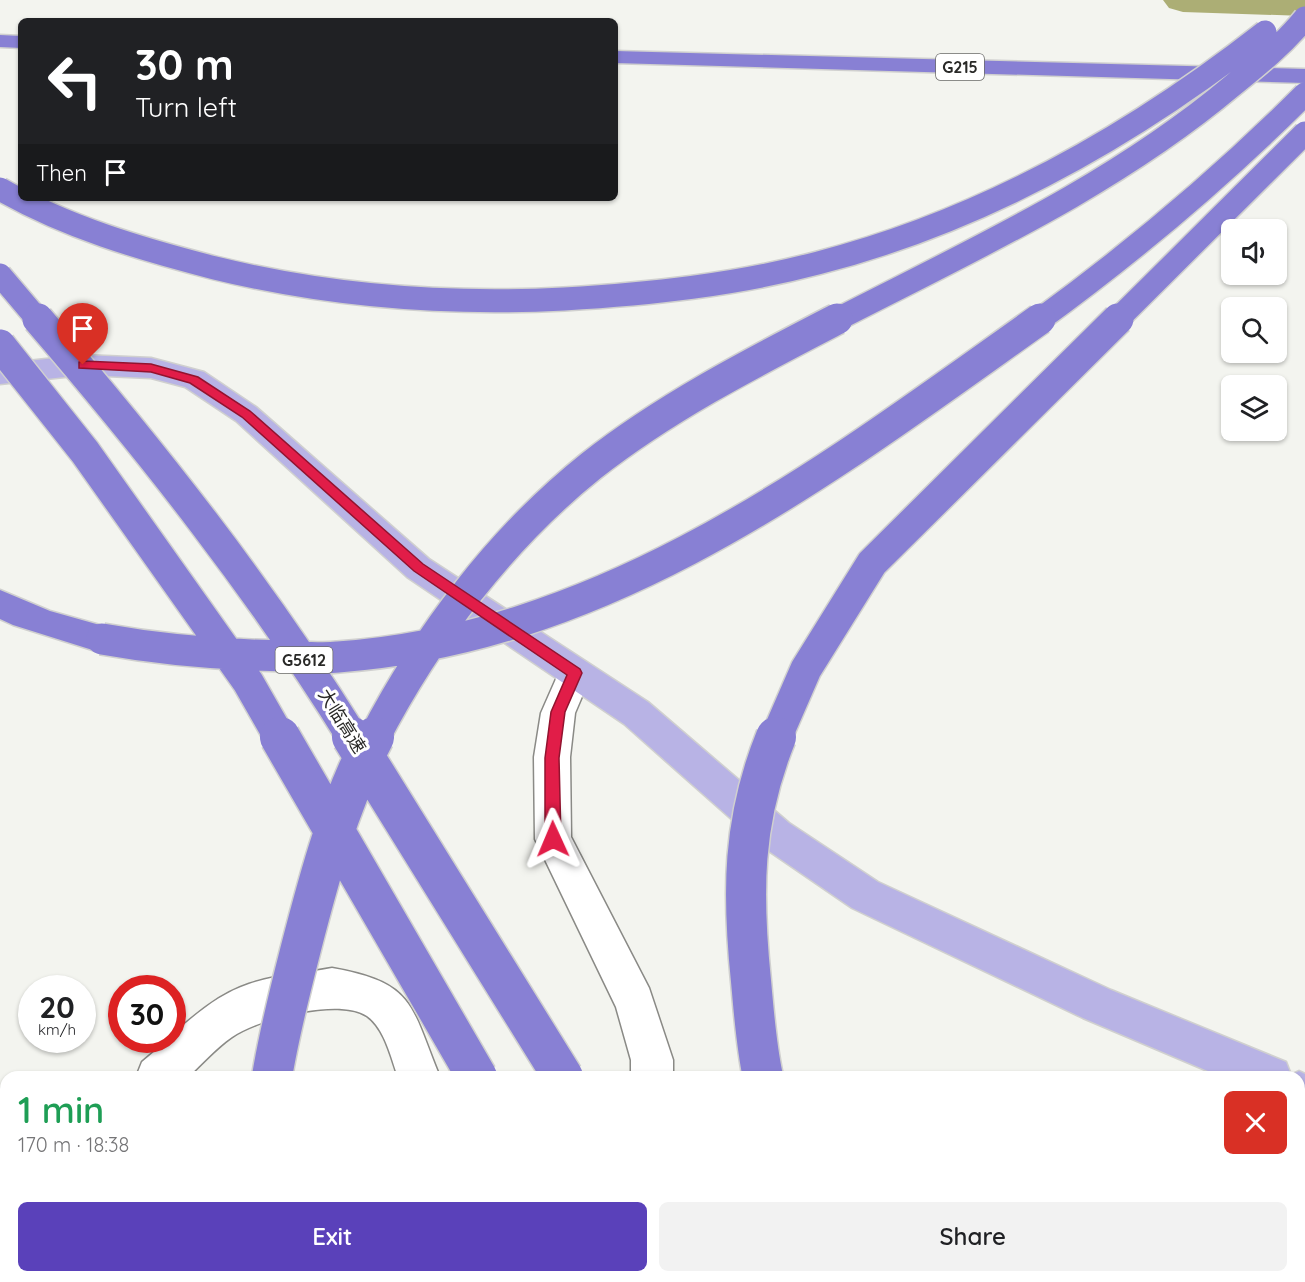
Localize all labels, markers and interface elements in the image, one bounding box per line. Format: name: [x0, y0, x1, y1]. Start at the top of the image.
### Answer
text: 30 m: [135, 38, 234, 91]
icon: left: [36, 42, 114, 120]
road number: G215: [936, 54, 984, 80]
text: Turn left: [135, 90, 237, 124]
icon: arrive: [99, 156, 132, 189]
text: Then: [36, 159, 87, 187]
map controls: [1221, 219, 1287, 441]
button: sound: [1221, 219, 1287, 285]
button: search: [1221, 297, 1287, 363]
pin: [57, 303, 108, 365]
icon: arrive: [66, 312, 99, 345]
button: layers: [1221, 375, 1287, 441]
road number: G5612: [276, 647, 332, 673]
street label: 大临高速: [314, 684, 371, 757]
position arrow: [521, 807, 585, 871]
speed limit sign: 30: [108, 975, 186, 1053]
text: 20: [39, 988, 75, 1026]
text: km/h: [38, 1020, 76, 1039]
text: 1 min: [18, 1087, 104, 1132]
button: close: [1224, 1091, 1287, 1154]
text: 170 m · 18:38: [18, 1132, 129, 1157]
button: Exit: [18, 1202, 647, 1271]
button: Share: [659, 1202, 1287, 1271]

